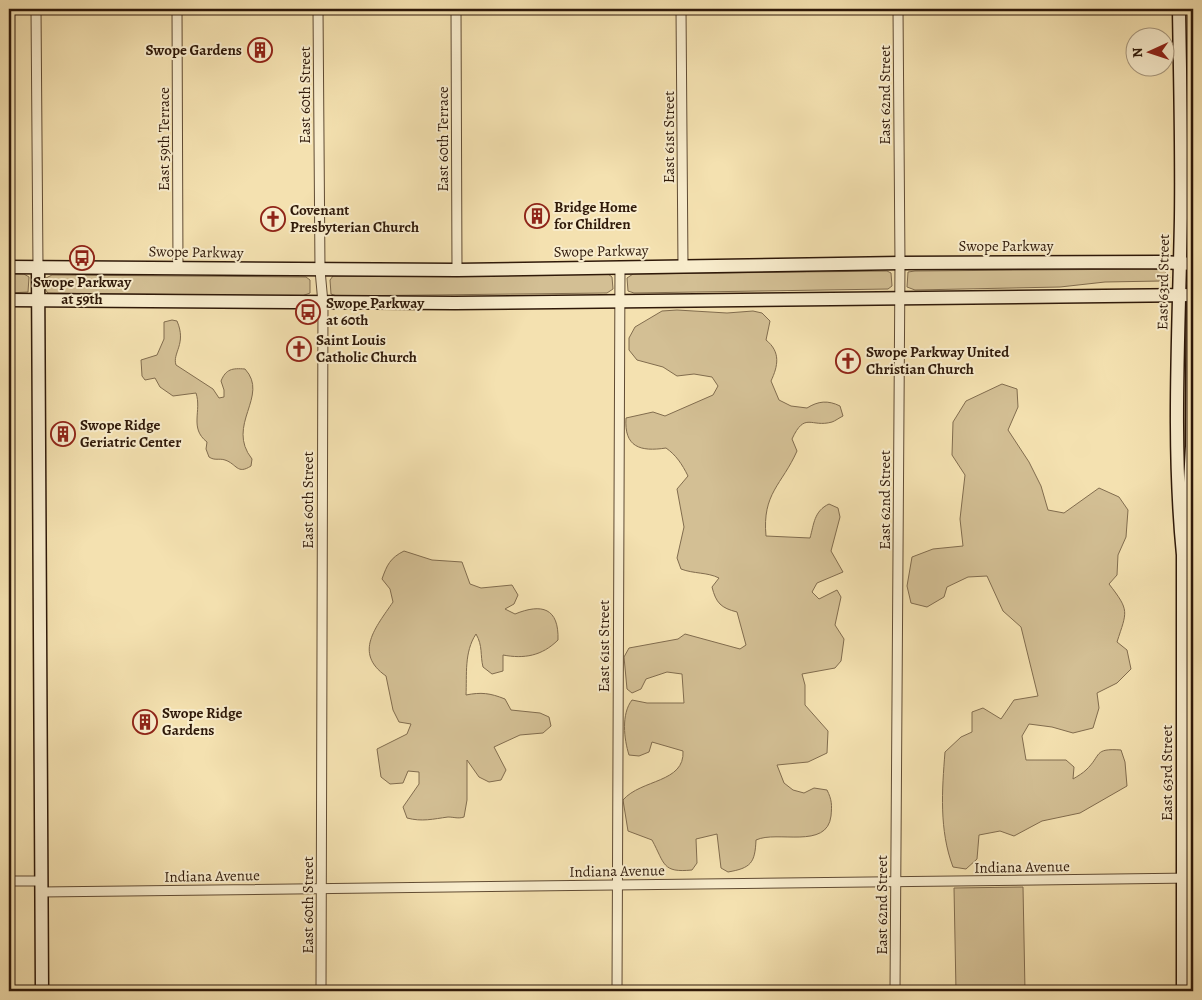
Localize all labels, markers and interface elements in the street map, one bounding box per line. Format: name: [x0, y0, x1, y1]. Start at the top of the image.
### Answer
north arrow: [1124, 28, 1174, 78]
building icon: Swope Gardens: [247, 37, 273, 63]
place label: Swope Gardens: [146, 40, 242, 60]
street label: East 62nd Street: [875, 45, 895, 145]
street label: East 60th Street: [295, 46, 315, 144]
text: N: [1128, 47, 1147, 58]
street label: East 60th Terrace: [433, 86, 453, 192]
street label: East 59th Terrace: [154, 87, 174, 191]
street label: East 61st Street: [659, 91, 679, 183]
place label: Bridge Home for Children: [554, 197, 637, 234]
place label: Covenant Presbyterian Church: [290, 200, 419, 237]
building icon: Bridge Home for Children: [524, 203, 550, 229]
church icon: Covenant Presbyterian Church: [260, 206, 286, 232]
street label: East 63rd Street: [1152, 234, 1174, 330]
street label: Swope Parkway: [959, 236, 1054, 256]
street label: Swope Parkway: [553, 240, 649, 262]
street label: Swope Parkway: [148, 241, 244, 263]
bus stop icon: Swope Parkway at 59th: [69, 245, 95, 271]
place label: Swope Parkway at 59th: [33, 272, 132, 309]
place label: Swope Parkway at 60th: [326, 293, 425, 330]
bus stop icon: Swope Parkway at 60th: [295, 299, 321, 325]
place label: Saint Louis Catholic Church: [316, 330, 417, 367]
church icon: Saint Louis Catholic Church: [286, 336, 312, 362]
place label: Swope Parkway United Christian Church: [866, 342, 1010, 379]
church icon: Swope Parkway United Christian Church: [835, 348, 861, 374]
place label: Swope Ridge Geriatric Center: [80, 415, 181, 452]
building icon: Swope Ridge Geriatric Center: [50, 421, 76, 447]
street label: East 62nd Street: [875, 450, 895, 550]
street label: East 60th Street: [298, 451, 318, 549]
street label: East 61st Street: [594, 600, 614, 692]
place label: Swope Ridge Gardens: [162, 703, 243, 740]
building icon: Swope Ridge Gardens: [132, 709, 158, 735]
street label: East 63rd Street: [1157, 725, 1177, 821]
street label: East 62nd Street: [872, 855, 892, 955]
street label: East 60th Street: [298, 856, 318, 954]
street label: Indiana Avenue: [974, 856, 1070, 878]
street label: Indiana Avenue: [569, 860, 665, 882]
street label: Indiana Avenue: [164, 865, 260, 887]

